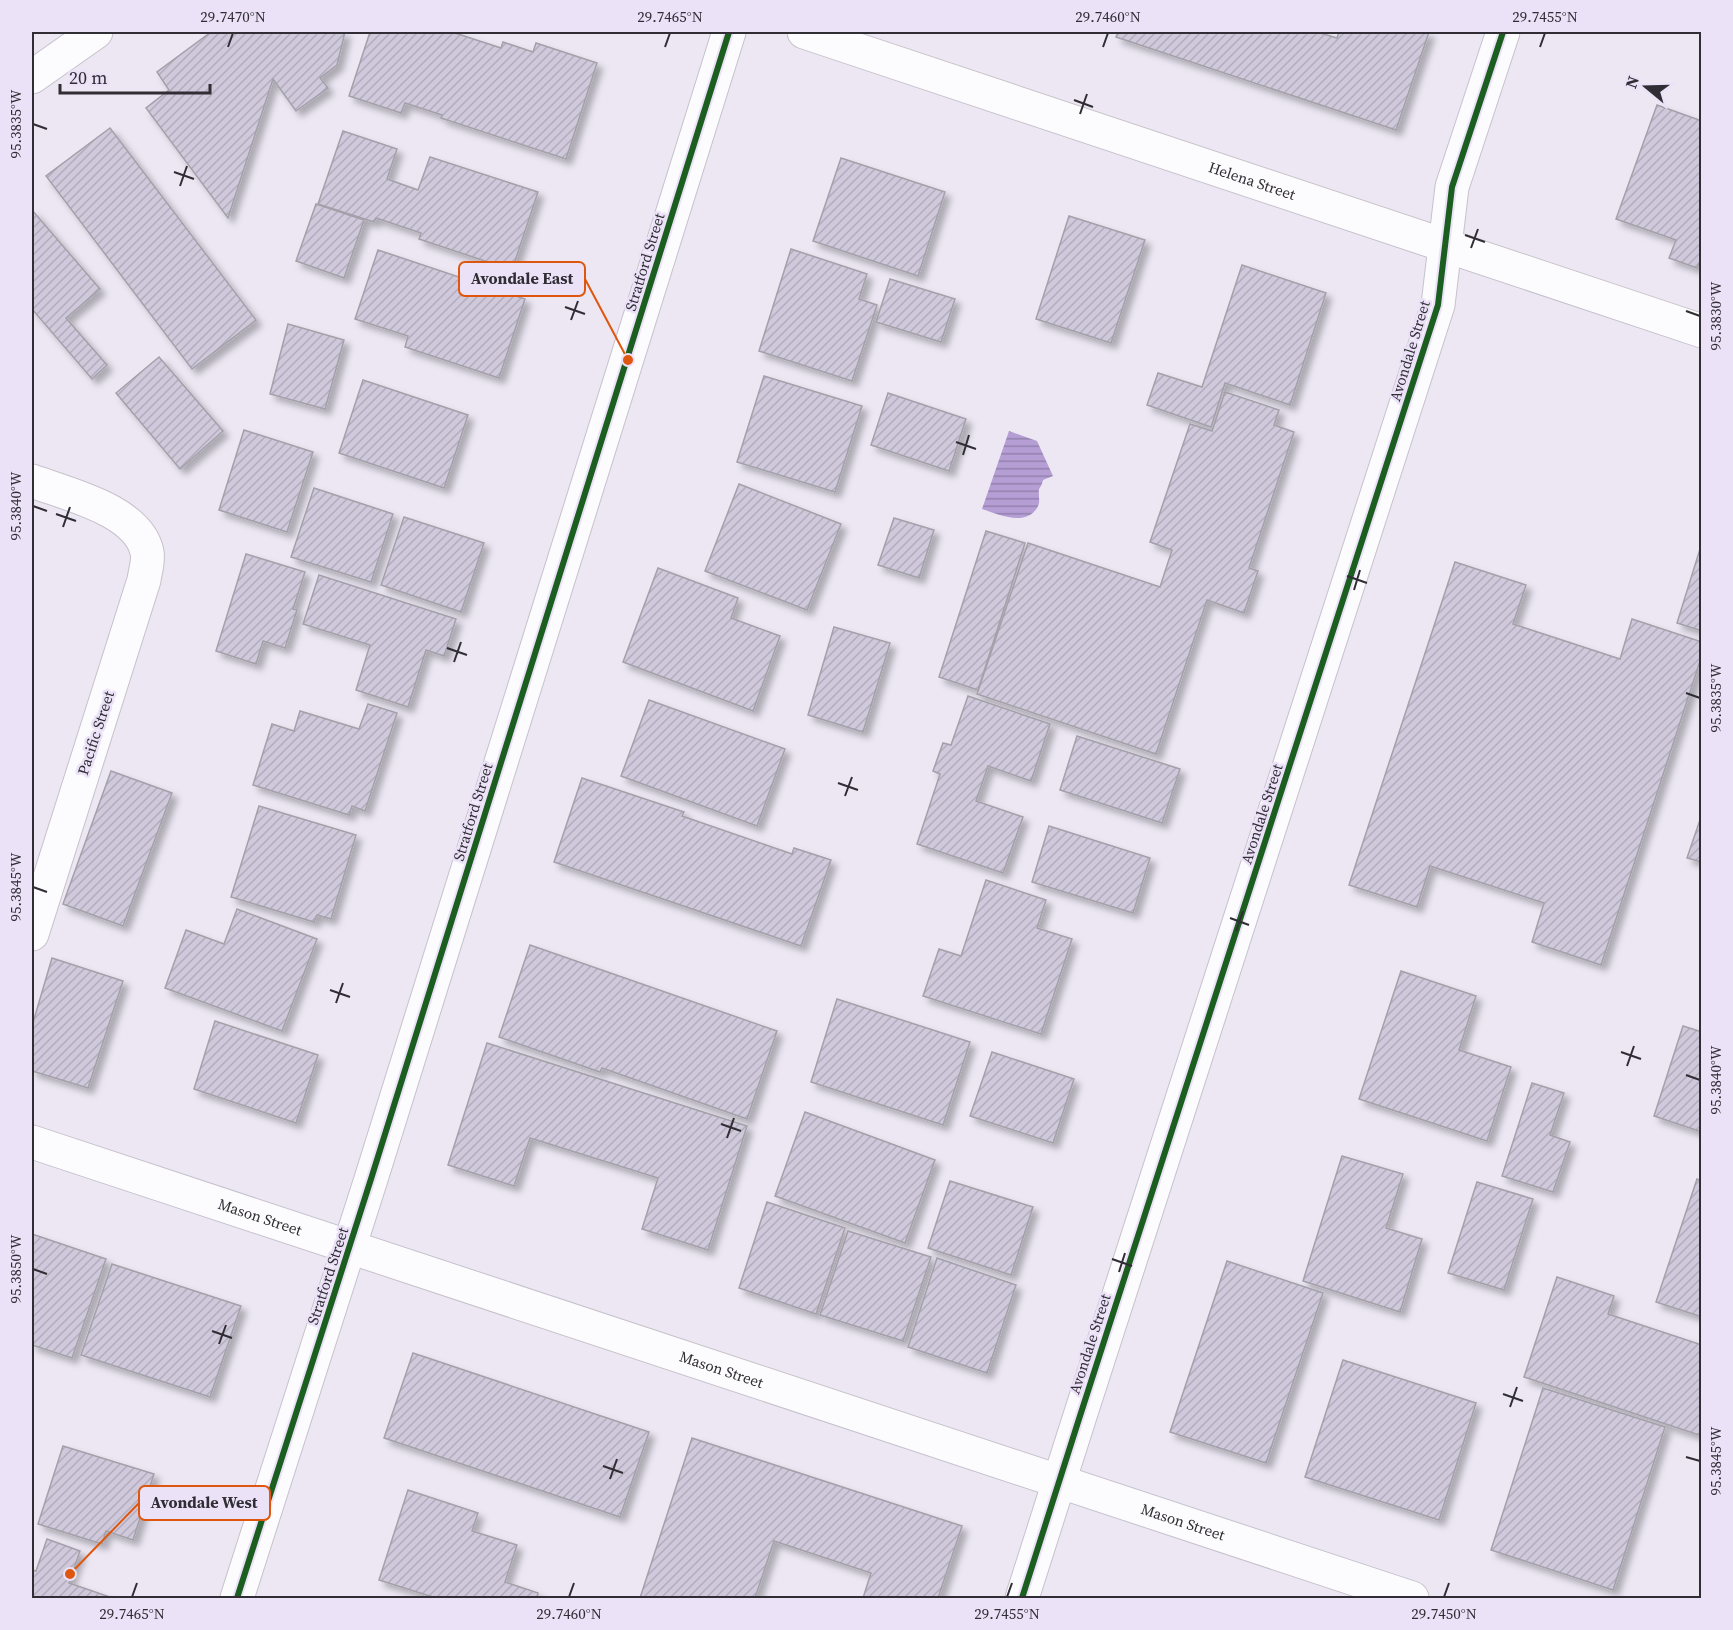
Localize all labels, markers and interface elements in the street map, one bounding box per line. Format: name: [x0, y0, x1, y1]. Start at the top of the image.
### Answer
text: 29.7470°N: [200, 6, 266, 27]
text: 29.7465°N: [637, 6, 703, 27]
text: 29.7460°N: [1075, 6, 1141, 27]
text: 29.7455°N: [1512, 6, 1578, 27]
scale bar: [60, 57, 210, 95]
north arrow: [1616, 57, 1676, 117]
text: 20 m: [69, 65, 107, 90]
text: N: [1620, 73, 1644, 91]
text: 95.3835°W: [5, 89, 26, 158]
street label: Helena Street: [1206, 156, 1298, 205]
street label: Stratford Street: [620, 210, 669, 313]
callout: Avondale East: [459, 262, 585, 296]
text: Avondale East: [471, 267, 574, 289]
text: 95.3830°W: [1705, 281, 1726, 350]
street label: Avondale Street: [1384, 298, 1435, 404]
text: 95.3840°W: [5, 471, 26, 540]
text: 95.3835°W: [1705, 663, 1726, 732]
street label: Pacific Street: [72, 688, 119, 777]
street label: Stratford Street: [448, 760, 497, 863]
street label: Avondale Street: [1235, 761, 1288, 867]
text: 95.3845°W: [5, 852, 26, 921]
text: 95.3840°W: [1705, 1045, 1726, 1114]
street label: Mason Street: [215, 1193, 305, 1240]
street label: Stratford Street: [302, 1224, 353, 1327]
text: 95.3850°W: [5, 1234, 26, 1303]
street label: Avondale Street: [1063, 1291, 1116, 1397]
street label: Mason Street: [677, 1346, 766, 1393]
text: 95.3845°W: [1705, 1426, 1726, 1495]
callout: Avondale West: [139, 1486, 270, 1520]
text: Avondale West: [151, 1491, 258, 1513]
street label: Mason Street: [1138, 1498, 1228, 1545]
text: 29.7465°N: [99, 1603, 165, 1624]
text: 29.7460°N: [536, 1603, 602, 1624]
text: 29.7455°N: [974, 1603, 1040, 1624]
text: 29.7450°N: [1411, 1603, 1477, 1624]

